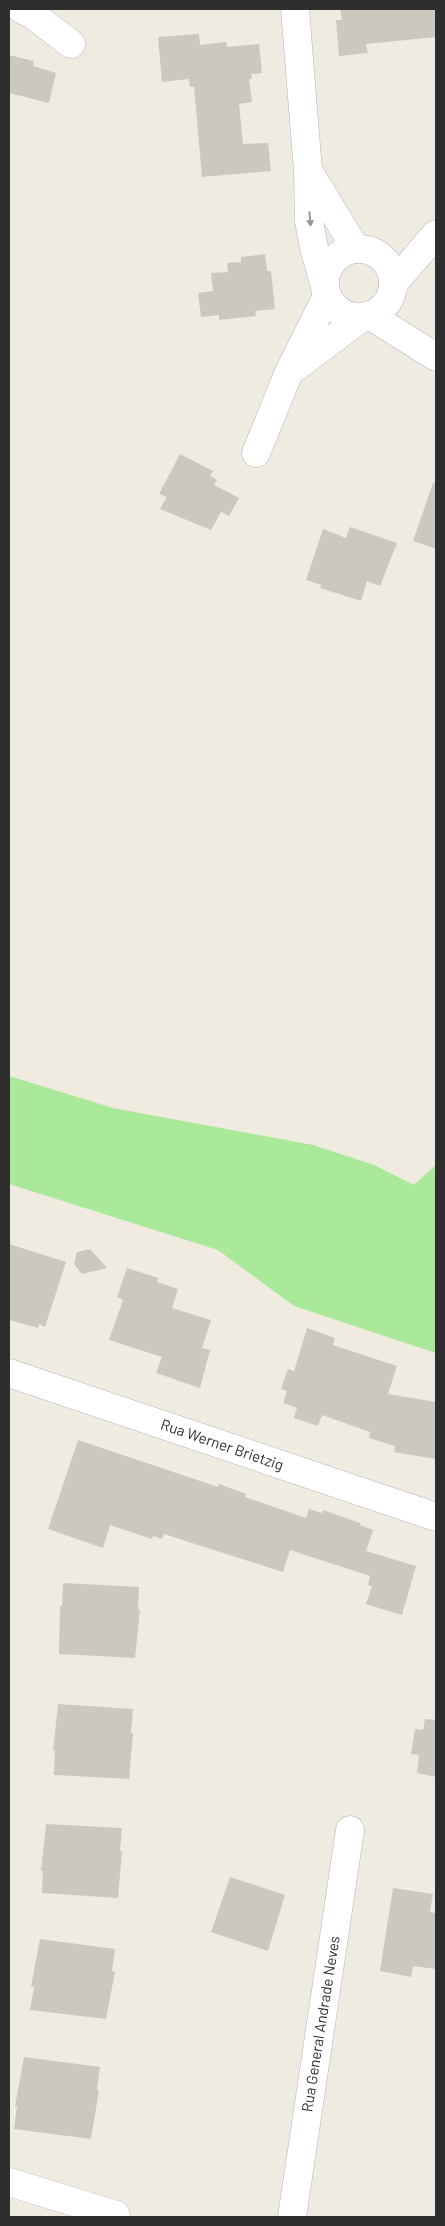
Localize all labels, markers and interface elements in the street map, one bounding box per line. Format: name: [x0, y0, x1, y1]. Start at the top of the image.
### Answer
one-way arrow: [306, 212, 314, 228]
street label: Rua Werner Brietzig: [159, 1415, 286, 1474]
street label: Rua General Andrade Neves: [297, 1935, 343, 2113]

